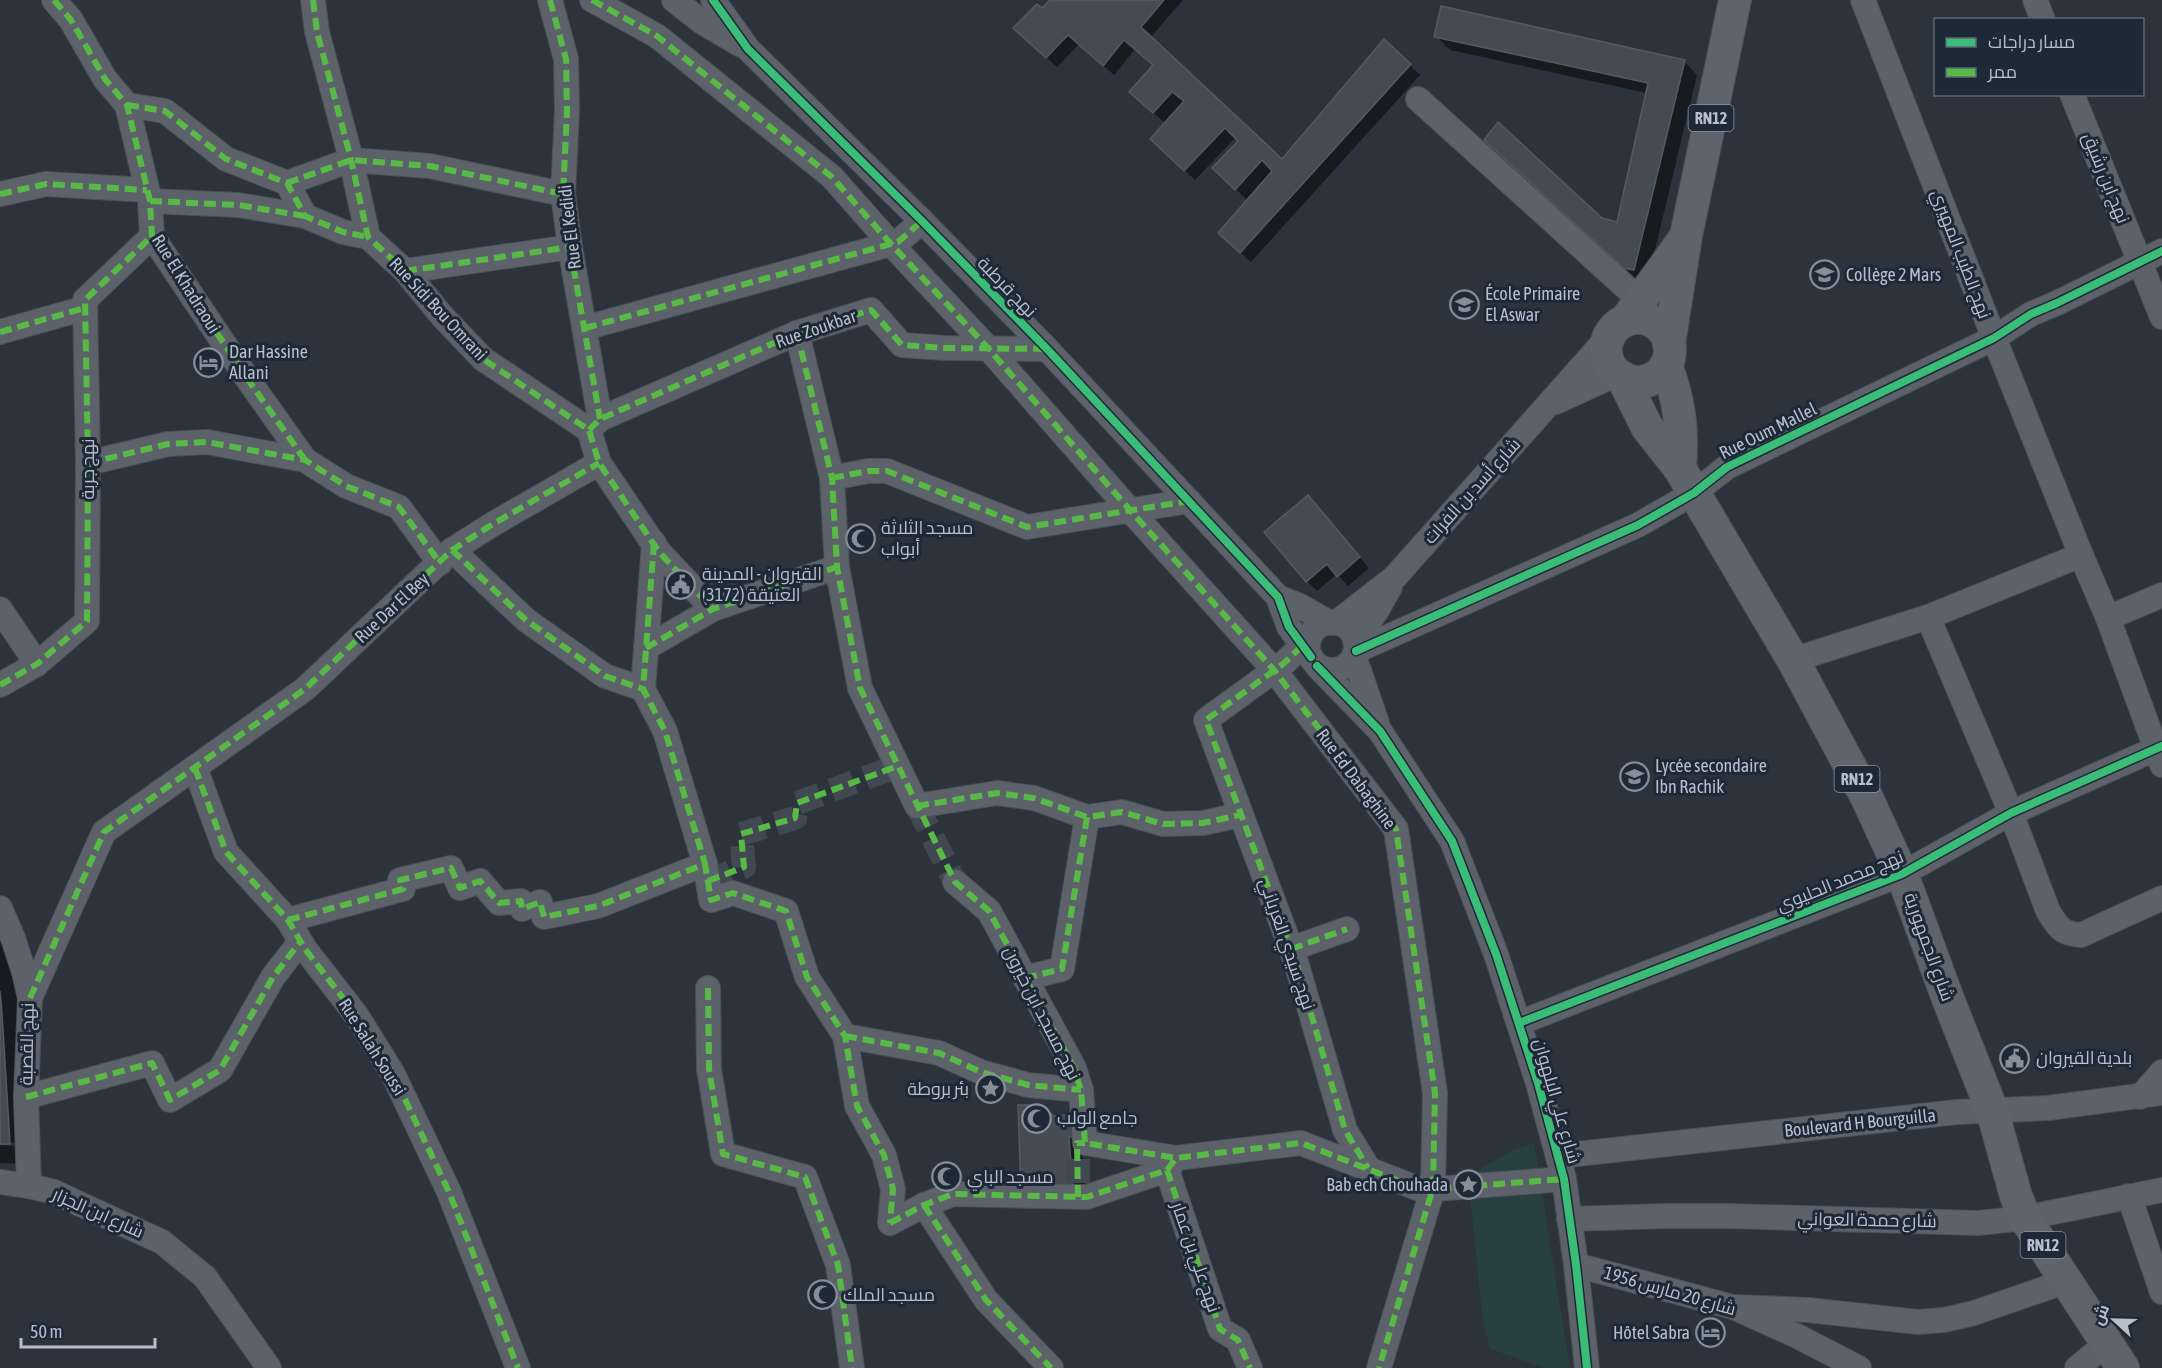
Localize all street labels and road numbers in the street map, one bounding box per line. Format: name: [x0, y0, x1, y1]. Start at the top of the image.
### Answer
road number: RN12: [1688, 105, 1734, 131]
street label: نهج ابن رشيق: [2077, 129, 2134, 227]
street label: Rue El Kedidi: [554, 184, 585, 271]
street label: نهج الطيب المهيري: [1923, 186, 1996, 323]
street label: Rue El Khadraoui: [148, 231, 225, 337]
street label: نهج قرطبة: [972, 252, 1041, 323]
street label: Rue Sidi Bou Omrani: [385, 253, 491, 364]
street label: Rue Zoukbar: [773, 305, 859, 352]
street label: Rue Oum Mallel: [1716, 398, 1820, 463]
street label: شارع أسد بن الفرات: [1419, 434, 1526, 549]
street label: نهج جربة: [77, 438, 100, 500]
street label: Rue Dar El Bey: [350, 568, 433, 647]
street label: Rue Ed Dabaghine: [1312, 725, 1401, 833]
road number: RN12: [1834, 766, 1880, 792]
street label: نهج محمد الحليوي: [1773, 845, 1908, 919]
street label: نهج سيدي الغرياني: [1251, 875, 1320, 1014]
street label: شارع الجمهورية: [1898, 890, 1959, 1005]
street label: نهج مسجد ابن خيرون: [998, 942, 1085, 1084]
street label: Rue Salah Soussi: [334, 994, 411, 1099]
street label: نهج القصبة: [15, 1002, 40, 1086]
street label: شارع علي البلهوان: [1526, 1036, 1585, 1167]
street label: Boulevard H Bourguilla: [1783, 1104, 1937, 1141]
street label: شارع ابن الجزار: [48, 1183, 147, 1244]
street label: نهج علي بن عمار: [1164, 1198, 1225, 1316]
street label: شارع حمدة العواني: [1797, 1208, 1937, 1235]
road number: RN12: [2020, 1232, 2066, 1258]
street label: شارع 20 مارس 1956: [1601, 1262, 1739, 1321]

